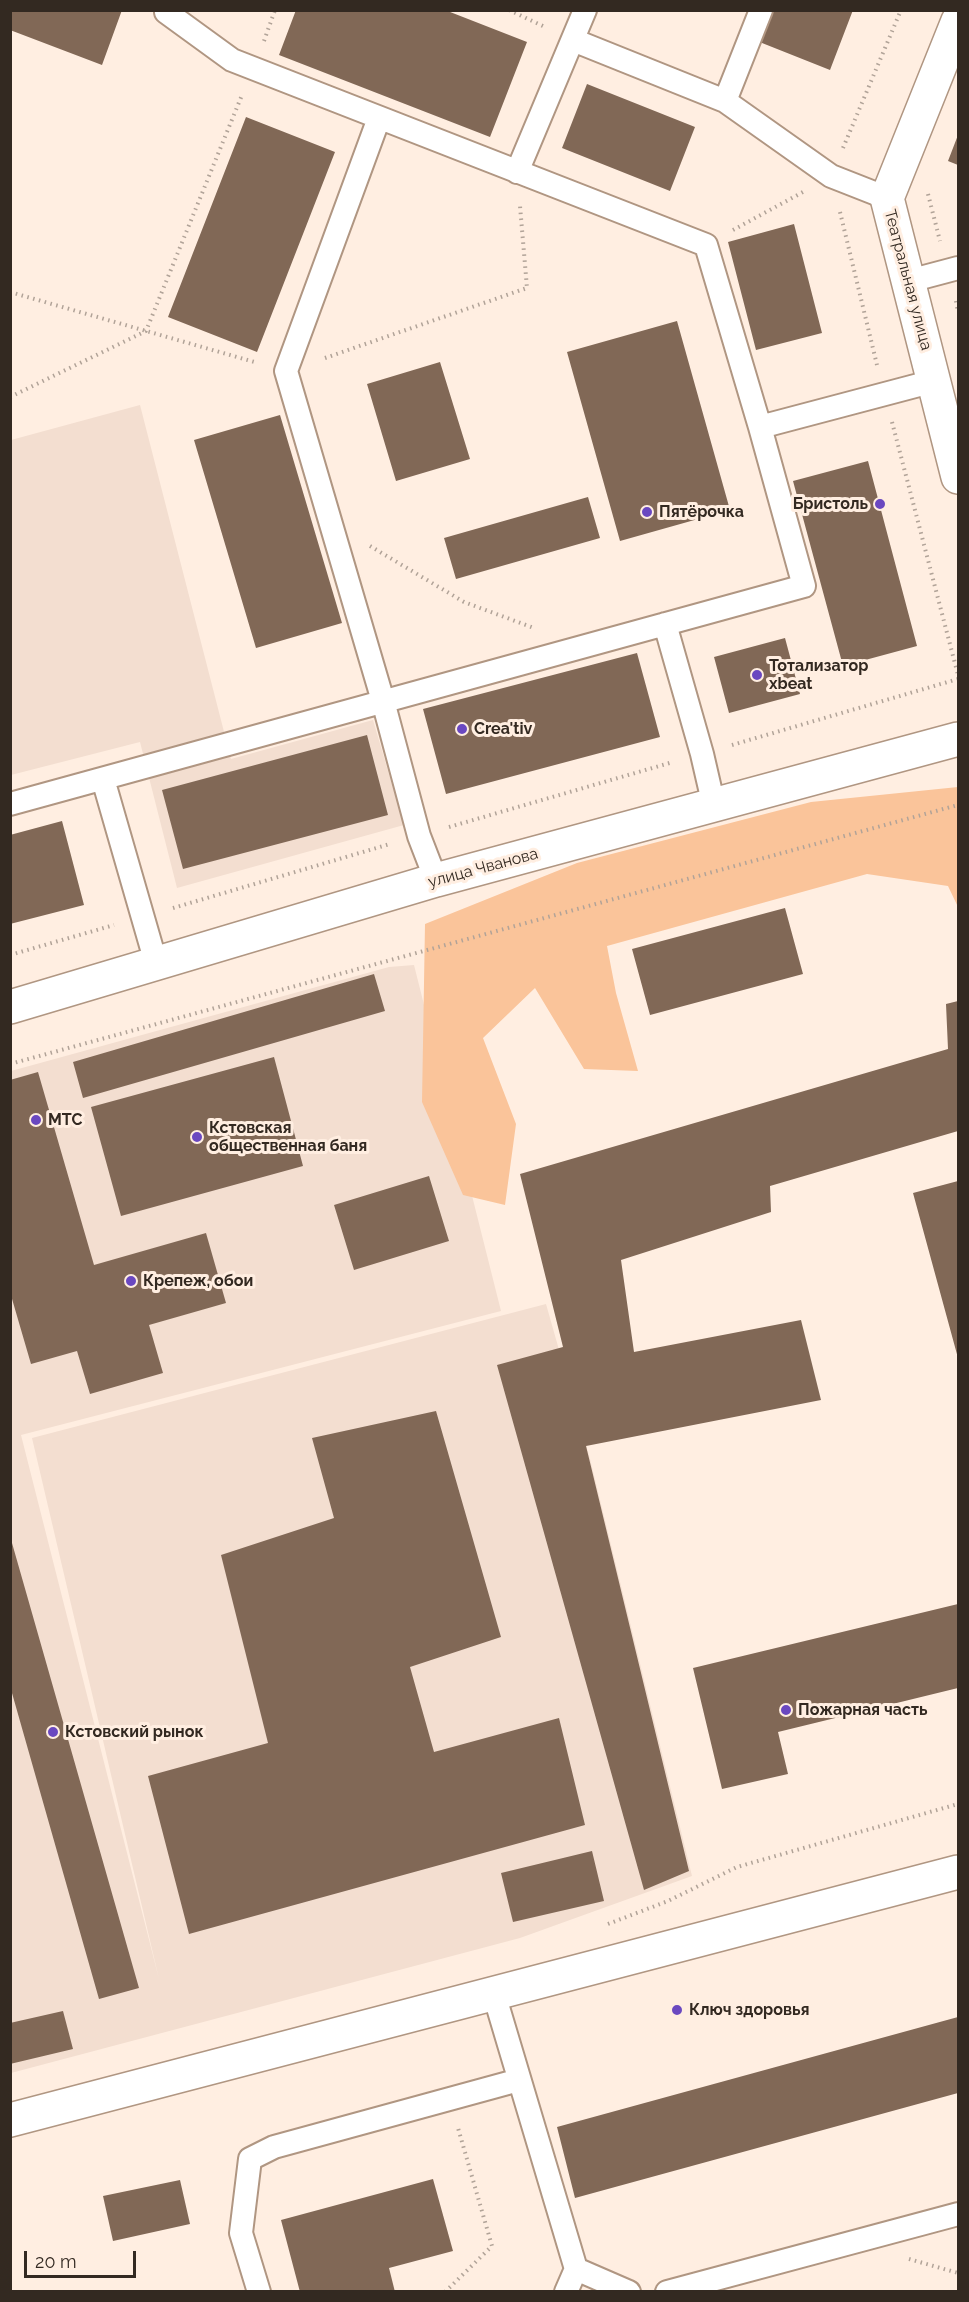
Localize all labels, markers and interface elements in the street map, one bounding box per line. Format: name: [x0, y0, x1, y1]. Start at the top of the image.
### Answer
street label: Театральная улица: [880, 208, 936, 352]
place label: Бристоль: [793, 494, 868, 514]
marker: Бристоль: [873, 497, 887, 511]
place label: Пятёрочка: [659, 502, 744, 522]
marker: Пятёрочка: [640, 505, 654, 519]
place label: Тотализатор xbeat: [769, 656, 868, 694]
marker: Тотализатор xbeat: [750, 668, 764, 682]
place label: Crea'tiv: [474, 719, 532, 739]
marker: Crea'tiv: [455, 722, 469, 736]
street label: улица Чванова: [426, 844, 540, 892]
place label: МТС: [48, 1110, 82, 1130]
marker: МТС: [29, 1113, 43, 1127]
place label: Кстовская общественная баня: [209, 1118, 367, 1156]
marker: Кстовская общественная баня: [190, 1130, 204, 1144]
place label: Крепеж, обои: [143, 1271, 253, 1291]
marker: Крепеж, обои: [124, 1274, 138, 1288]
place label: Пожарная часть: [798, 1700, 927, 1720]
marker: Пожарная часть: [779, 1703, 793, 1717]
place label: Кстовский рынок: [65, 1722, 204, 1742]
marker: Кстовский рынок: [46, 1725, 60, 1739]
place label: Ключ здоровья: [689, 2000, 809, 2020]
marker: Ключ здоровья: [670, 2003, 684, 2017]
scale bar: [27, 2239, 140, 2277]
text: 20 m: [35, 2251, 77, 2272]

